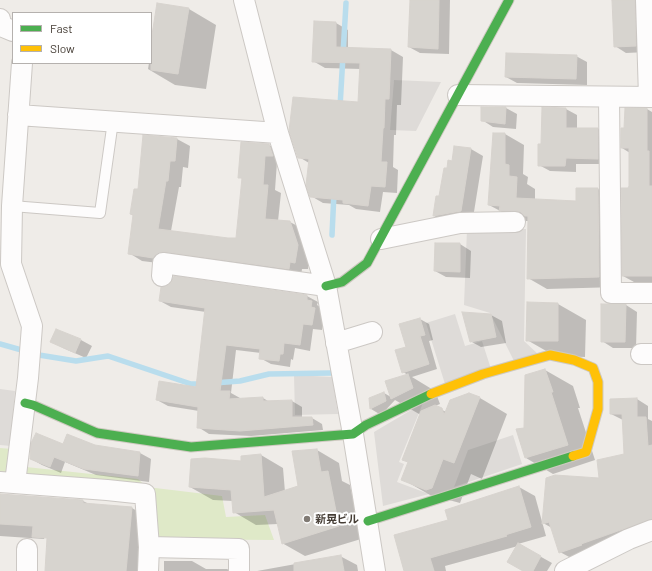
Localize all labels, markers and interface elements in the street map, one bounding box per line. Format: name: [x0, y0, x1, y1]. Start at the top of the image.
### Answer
legend: [12, 12, 152, 64]
text: Fast: [50, 21, 73, 35]
text: Slow: [50, 41, 75, 55]
place label: 新晃ビル: [315, 512, 359, 526]
marker: 新晃ビル: [302, 514, 312, 524]

